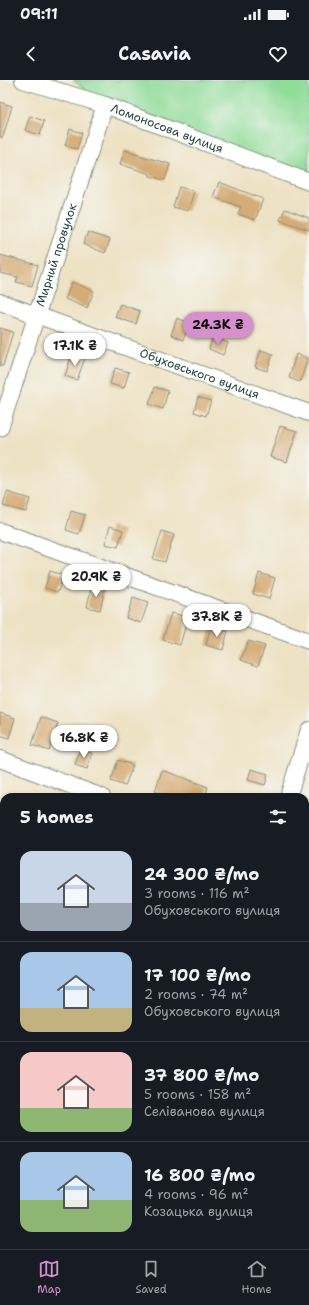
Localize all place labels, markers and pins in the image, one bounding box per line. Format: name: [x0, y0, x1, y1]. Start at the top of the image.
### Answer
pin: 24.3K ₴: [181, 312, 255, 346]
pin: 17.1K ₴: [38, 333, 112, 367]
pin: 20.9K ₴: [59, 564, 133, 598]
pin: 37.8K ₴: [180, 604, 254, 638]
pin: 16.8K ₴: [47, 725, 121, 759]

